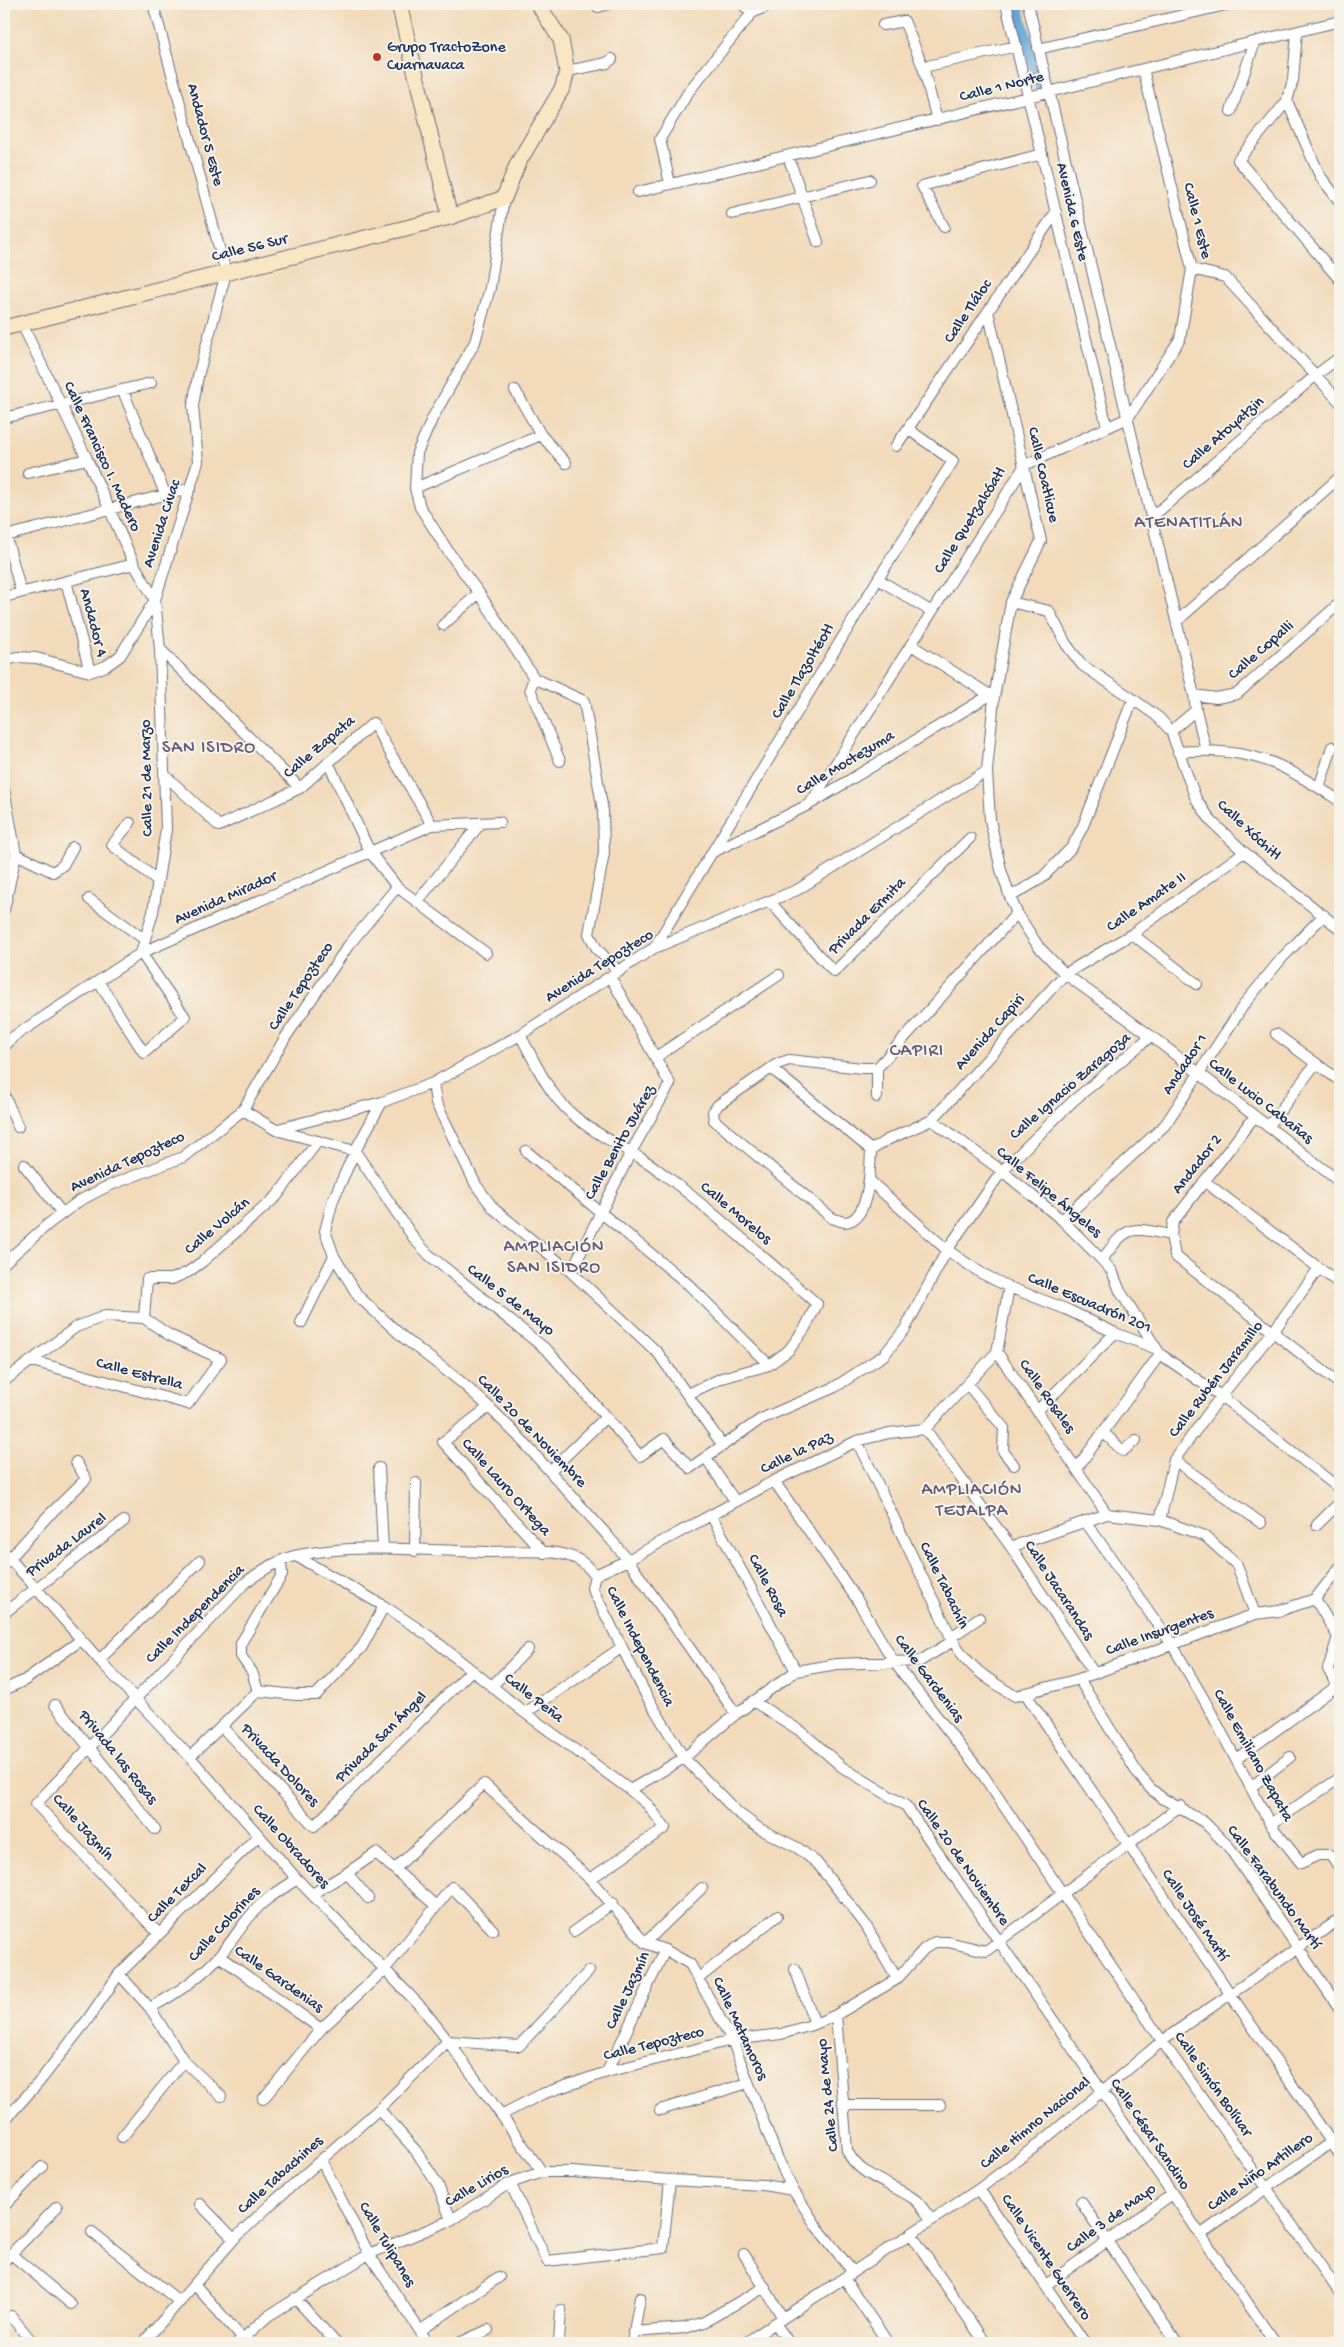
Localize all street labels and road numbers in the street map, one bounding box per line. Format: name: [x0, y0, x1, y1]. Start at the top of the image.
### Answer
street label: Calle 1 Norte: [958, 68, 1047, 108]
street label: Andador 5 Este: [181, 82, 227, 189]
street label: Avenida 6 Este: [1050, 161, 1092, 264]
street label: Calle 1 Este: [1177, 181, 1215, 262]
street label: Calle 56 Sur: [210, 230, 291, 268]
street label: Calle Tláloc: [941, 276, 997, 347]
street label: Calle Francisco I. Madero: [58, 379, 144, 535]
street label: Calle Atoyatzin: [1179, 393, 1269, 475]
street label: Calle Coatlicue: [1022, 425, 1062, 525]
street label: Calle Quetzalcóatl: [931, 464, 1011, 578]
street label: Avenida Civac: [140, 477, 186, 570]
street label: Andador 4: [74, 587, 110, 660]
street label: Calle Copalli: [1225, 617, 1299, 685]
street label: Calle Tlazoltéotl: [768, 621, 840, 723]
street label: Calle Zapata: [280, 712, 361, 784]
street label: Calle 21 de Marzo: [137, 719, 159, 837]
street label: Calle Moctezuma: [793, 727, 899, 801]
street label: Calle Xóchitl: [1212, 796, 1284, 866]
street label: Avenida Mirador: [172, 867, 281, 930]
street label: Calle Amate II: [1104, 869, 1190, 937]
street label: Privada Ermita: [825, 873, 912, 960]
street label: Avenida Tepozteco: [542, 926, 658, 1008]
street label: Calle Tepozteco: [265, 939, 339, 1035]
street label: Avenida Capiri: [952, 991, 1030, 1075]
street label: Calle Ignacio Zaragoza: [1007, 1029, 1136, 1145]
street label: Andador 1: [1159, 1031, 1213, 1099]
street label: Calle Lucio Cabañas: [1204, 1055, 1317, 1150]
street label: Calle Benito Juárez: [582, 1081, 661, 1204]
street label: Avenida Tepozteco: [68, 1128, 188, 1198]
street label: Andador 2: [1169, 1131, 1227, 1199]
street label: Calle Felipe Ángeles: [991, 1143, 1106, 1243]
street label: Calle Morelos: [695, 1179, 776, 1250]
street label: Calle Volcán: [182, 1194, 255, 1260]
street label: Calle 5 de Mayo: [462, 1261, 558, 1341]
street label: Calle Escuadrón 201: [1024, 1269, 1154, 1339]
street label: Calle Rubén Jaramillo: [1166, 1318, 1268, 1442]
street label: Calle Estrella: [94, 1354, 185, 1396]
street label: Calle Rosales: [1014, 1356, 1079, 1438]
street label: Calle 20 de Noviembre: [472, 1371, 590, 1493]
street label: Calle la Paz: [758, 1428, 837, 1480]
street label: Calle Lauro Ortega: [456, 1435, 555, 1542]
street label: Privada Laurel: [22, 1510, 111, 1583]
street label: Calle Jacarandas: [1019, 1538, 1098, 1645]
street label: Calle Tabachín: [914, 1540, 972, 1633]
street label: Calle Rosa: [743, 1551, 792, 1622]
street label: Calle Independencia: [142, 1561, 250, 1669]
street label: Calle Independencia: [600, 1584, 678, 1711]
street label: Calle Insurgentes: [1104, 1604, 1217, 1661]
street label: Calle Gardenias: [889, 1631, 968, 1727]
street label: Calle Peña: [499, 1670, 567, 1729]
street label: Calle Emiliano Zapata: [1208, 1686, 1297, 1826]
street label: Privada San Ángel: [331, 1688, 432, 1788]
street label: Privada las Rosas: [73, 1706, 161, 1810]
street label: Privada Dolores: [235, 1720, 323, 1812]
street label: Calle Jazmín: [47, 1791, 117, 1866]
street label: Calle 20 de Noviembre: [911, 1796, 1013, 1931]
street label: Calle Obradores: [247, 1801, 334, 1894]
street label: Calle Farabundo Martí: [1222, 1822, 1325, 1954]
street label: Calle Texcal: [144, 1860, 212, 1928]
street label: Calle José Martí: [1156, 1866, 1232, 1966]
street label: Calle Colorines: [185, 1882, 266, 1967]
street label: Calle Gardenias: [230, 1942, 327, 2018]
street label: Calle Jazmín: [603, 1949, 655, 2033]
street label: Calle Matamoros: [707, 1974, 772, 2085]
street label: Calle Tepozteco: [602, 2023, 706, 2067]
street label: Calle Simón Bolívar: [1169, 2029, 1256, 2142]
street label: Calle 24 de Mayo: [814, 2038, 844, 2152]
street label: Calle Himno Nacional: [977, 2074, 1095, 2174]
street label: Calle César Sandino: [1105, 2076, 1193, 2194]
street label: Calle Niño Artillero: [1205, 2129, 1317, 2217]
street label: Calle Tabachines: [234, 2132, 328, 2219]
street label: Calle Lirios: [442, 2161, 513, 2213]
street label: Calle 3 de Mayo: [1063, 2180, 1161, 2258]
street label: Calle Vicente Guerrero: [996, 2191, 1094, 2325]
street label: Calle Tulipanes: [353, 2199, 419, 2292]

